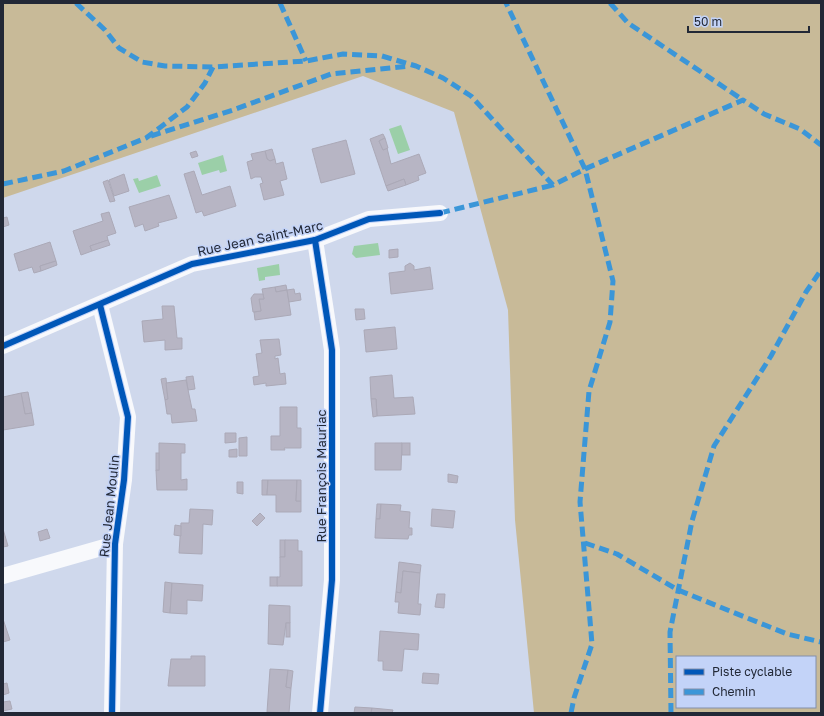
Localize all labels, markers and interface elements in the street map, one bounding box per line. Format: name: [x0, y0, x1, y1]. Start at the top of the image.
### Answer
scale bar: [688, 8, 809, 34]
text: 50 m: [694, 14, 722, 29]
street label: Rue Jean Saint-Marc: [196, 217, 324, 259]
street label: Rue François Mauriac: [313, 409, 329, 543]
street label: Rue Jean Moulin: [96, 454, 122, 558]
legend: [676, 656, 816, 708]
text: Piste cyclable: [712, 664, 792, 679]
text: Chemin: [712, 684, 756, 699]

